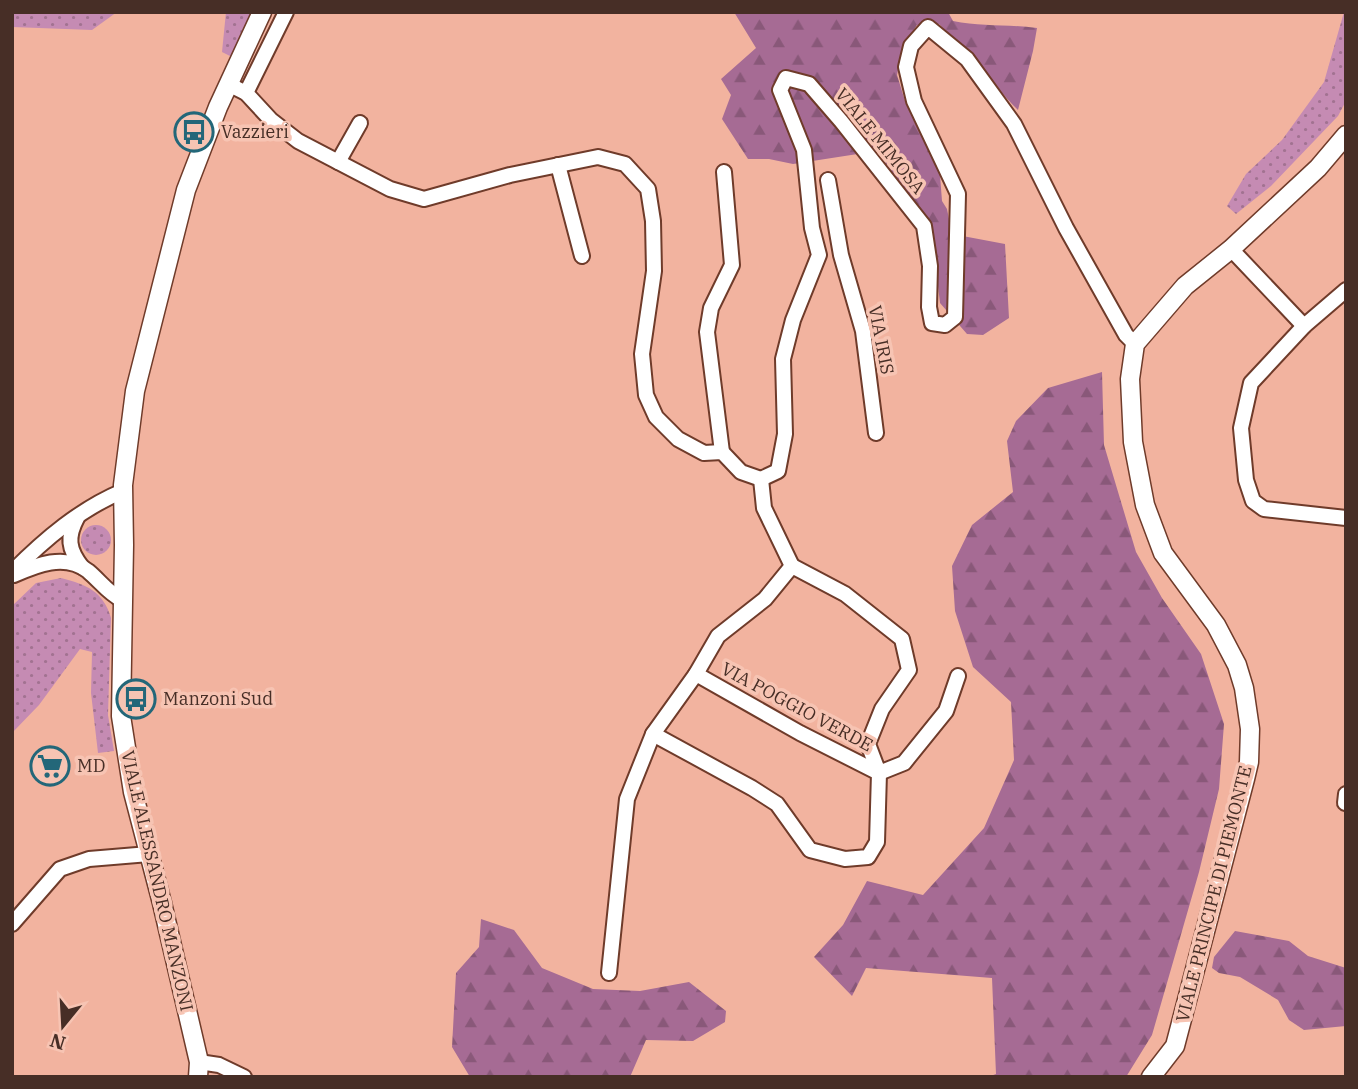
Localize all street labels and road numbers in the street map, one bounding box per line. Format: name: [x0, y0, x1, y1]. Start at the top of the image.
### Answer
street label: VIALE MIMOSA: [830, 83, 931, 199]
street label: VIA IRIS: [864, 303, 899, 376]
street label: VIA POGGIO VERDE: [717, 657, 877, 756]
street label: VIALE ALESSANDRO MANZONI: [116, 748, 199, 1013]
street label: VIALE PRINCIPE DI PIEMONTE: [1170, 763, 1257, 1024]

